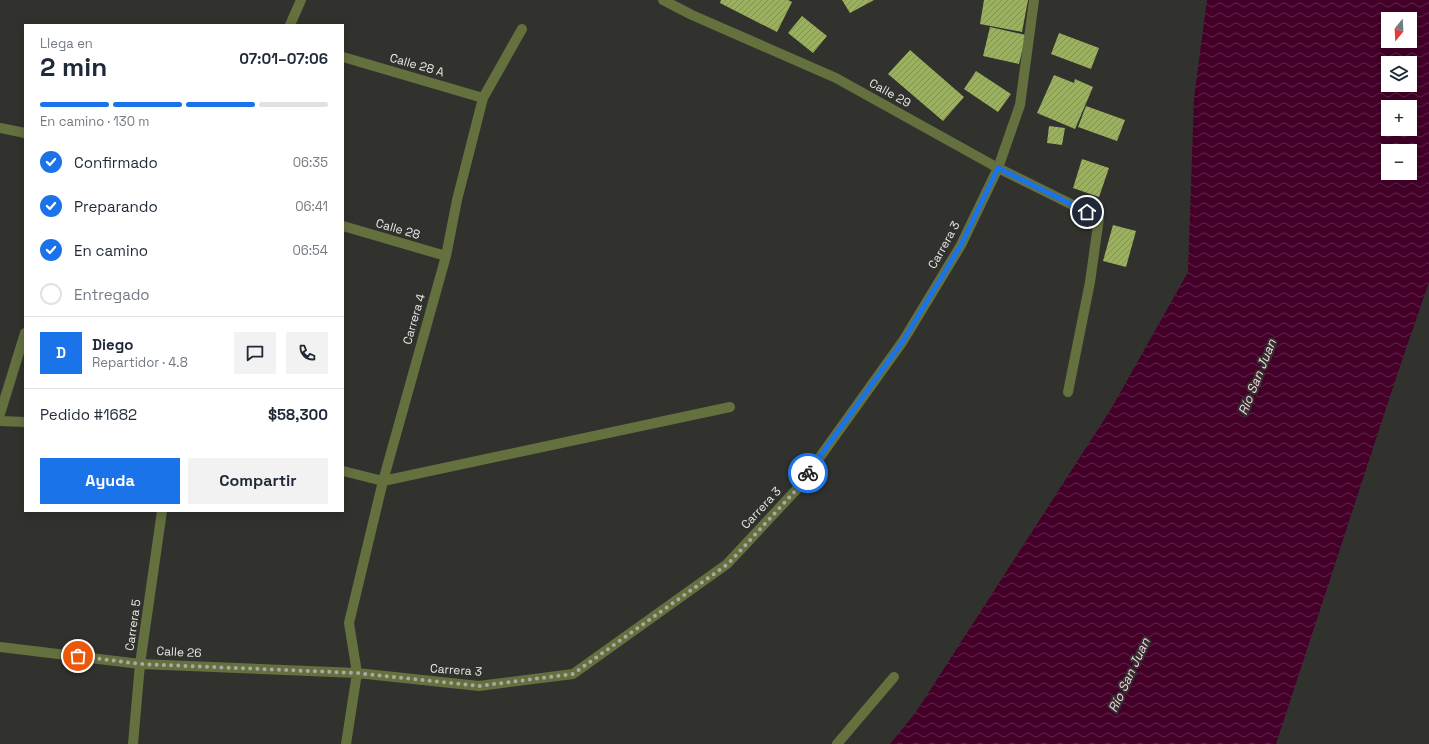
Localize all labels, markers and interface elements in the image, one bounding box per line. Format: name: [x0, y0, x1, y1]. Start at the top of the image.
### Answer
north arrow: [1381, 12, 1417, 48]
map controls: [1381, 12, 1417, 180]
text: Llega en: [40, 35, 93, 52]
text: 07:01–07:06: [239, 49, 328, 68]
text: 2 min: [40, 50, 107, 84]
street label: Calle 28 A: [388, 50, 446, 81]
button: layers: [1381, 56, 1417, 92]
street label: Calle 29: [866, 75, 914, 111]
button: +: [1381, 100, 1417, 136]
text: En camino · 130 m: [40, 113, 150, 130]
button: −: [1381, 144, 1417, 180]
icon: check: [40, 151, 62, 173]
text: Confirmado: [74, 153, 158, 172]
text: 06:35: [293, 154, 328, 171]
icon: check: [40, 195, 62, 217]
pin: [1070, 195, 1104, 229]
text: Preparando: [74, 197, 158, 216]
text: 06:41: [295, 198, 328, 215]
icon: home: [1076, 201, 1098, 223]
street label: Calle 28: [374, 215, 422, 243]
street label: Carrera 3: [924, 218, 964, 272]
icon: check: [40, 239, 62, 261]
text: En camino: [74, 241, 148, 260]
text: 06:54: [293, 242, 328, 259]
text: Entregado: [74, 285, 150, 304]
street label: Carrera 4: [399, 291, 429, 346]
button: chat: [234, 332, 276, 374]
button: phone: [286, 332, 328, 374]
text: Diego: [92, 335, 133, 354]
water label: Río San Juan: [1234, 336, 1280, 417]
text: D: [56, 343, 66, 362]
text: Repartidor · 4.8: [92, 354, 188, 371]
text: Pedido #1682: [40, 405, 137, 424]
text: $58,300: [268, 405, 328, 424]
courier: [788, 453, 828, 493]
button: Ayuda: [40, 458, 180, 504]
button: Compartir: [188, 458, 328, 504]
icon: bike: [797, 462, 819, 484]
street label: Carrera 3: [737, 483, 785, 533]
street label: Carrera 5: [121, 598, 145, 652]
water label: Río San Juan: [1104, 634, 1154, 715]
pin: [61, 639, 95, 673]
street label: Calle 26: [156, 643, 202, 661]
icon: bag: [67, 645, 89, 667]
street label: Carrera 3: [429, 660, 483, 680]

